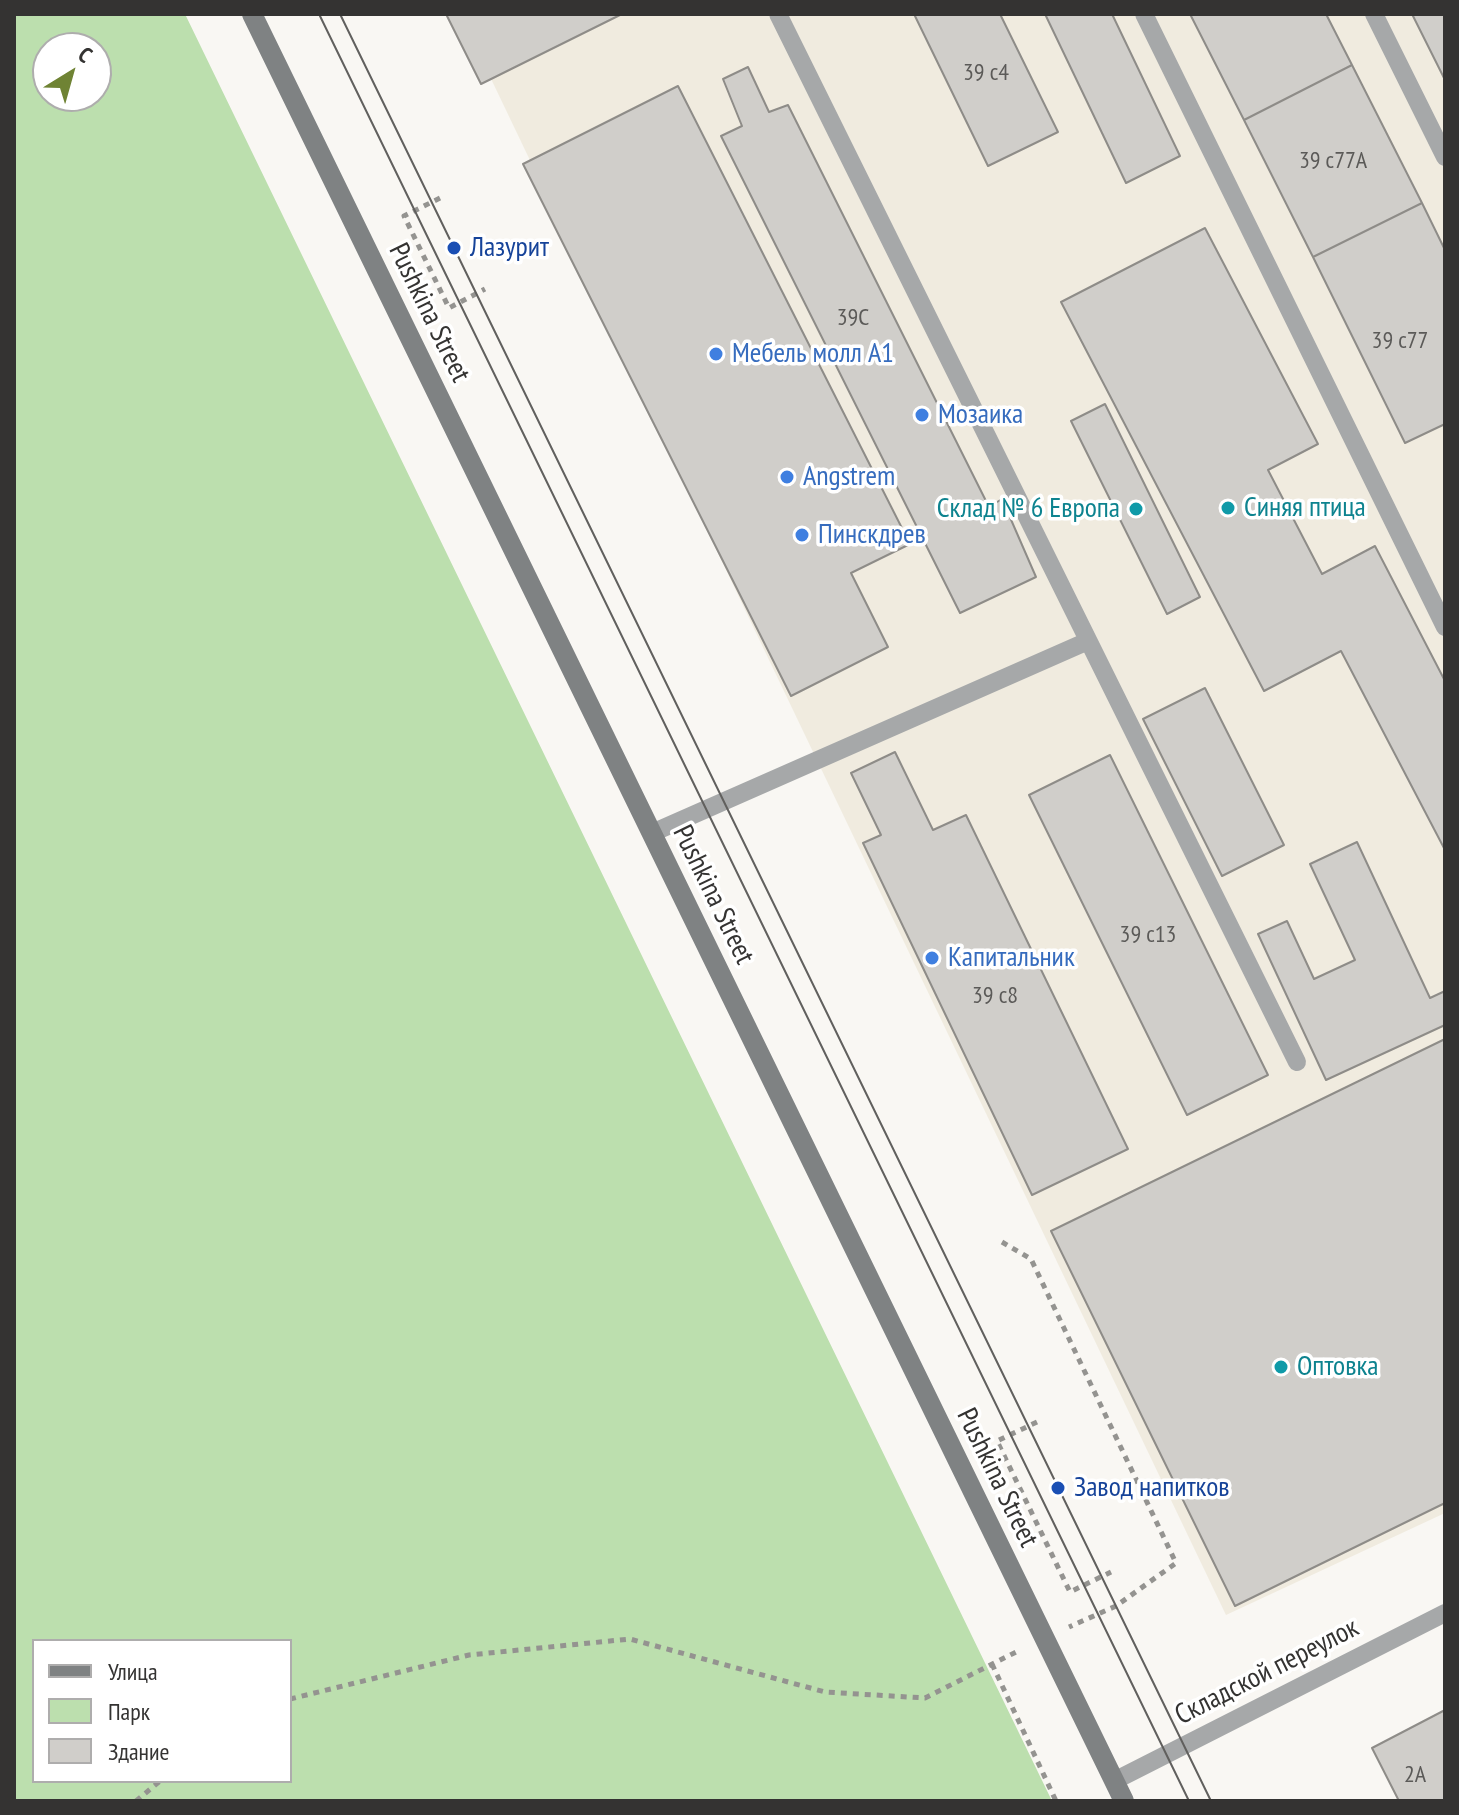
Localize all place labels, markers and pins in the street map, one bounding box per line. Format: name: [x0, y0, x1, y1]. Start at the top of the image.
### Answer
place label: Лазурит: [470, 231, 549, 265]
marker: Лазурит: [445, 239, 463, 257]
place label: Мебель молл А1: [732, 337, 894, 371]
marker: Мебель молл А1: [707, 345, 725, 363]
place label: Мозаика: [938, 398, 1023, 432]
marker: Мозаика: [913, 406, 931, 424]
place label: Angstrem: [803, 460, 895, 494]
marker: Angstrem: [778, 468, 796, 486]
place label: Синяя птица: [1244, 491, 1366, 525]
place label: Склад № 6 Европа: [937, 492, 1120, 526]
marker: Синяя птица: [1219, 499, 1237, 517]
marker: Склад № 6 Европа: [1127, 500, 1145, 518]
place label: Пинскдрев: [818, 518, 926, 552]
marker: Пинскдрев: [793, 526, 811, 544]
place label: Капитальник: [948, 941, 1075, 975]
marker: Капитальник: [923, 949, 941, 967]
place label: Оптовка: [1297, 1350, 1378, 1384]
marker: Оптовка: [1272, 1358, 1290, 1376]
place label: Завод напитков: [1074, 1471, 1230, 1505]
marker: Завод напитков: [1049, 1479, 1067, 1497]

